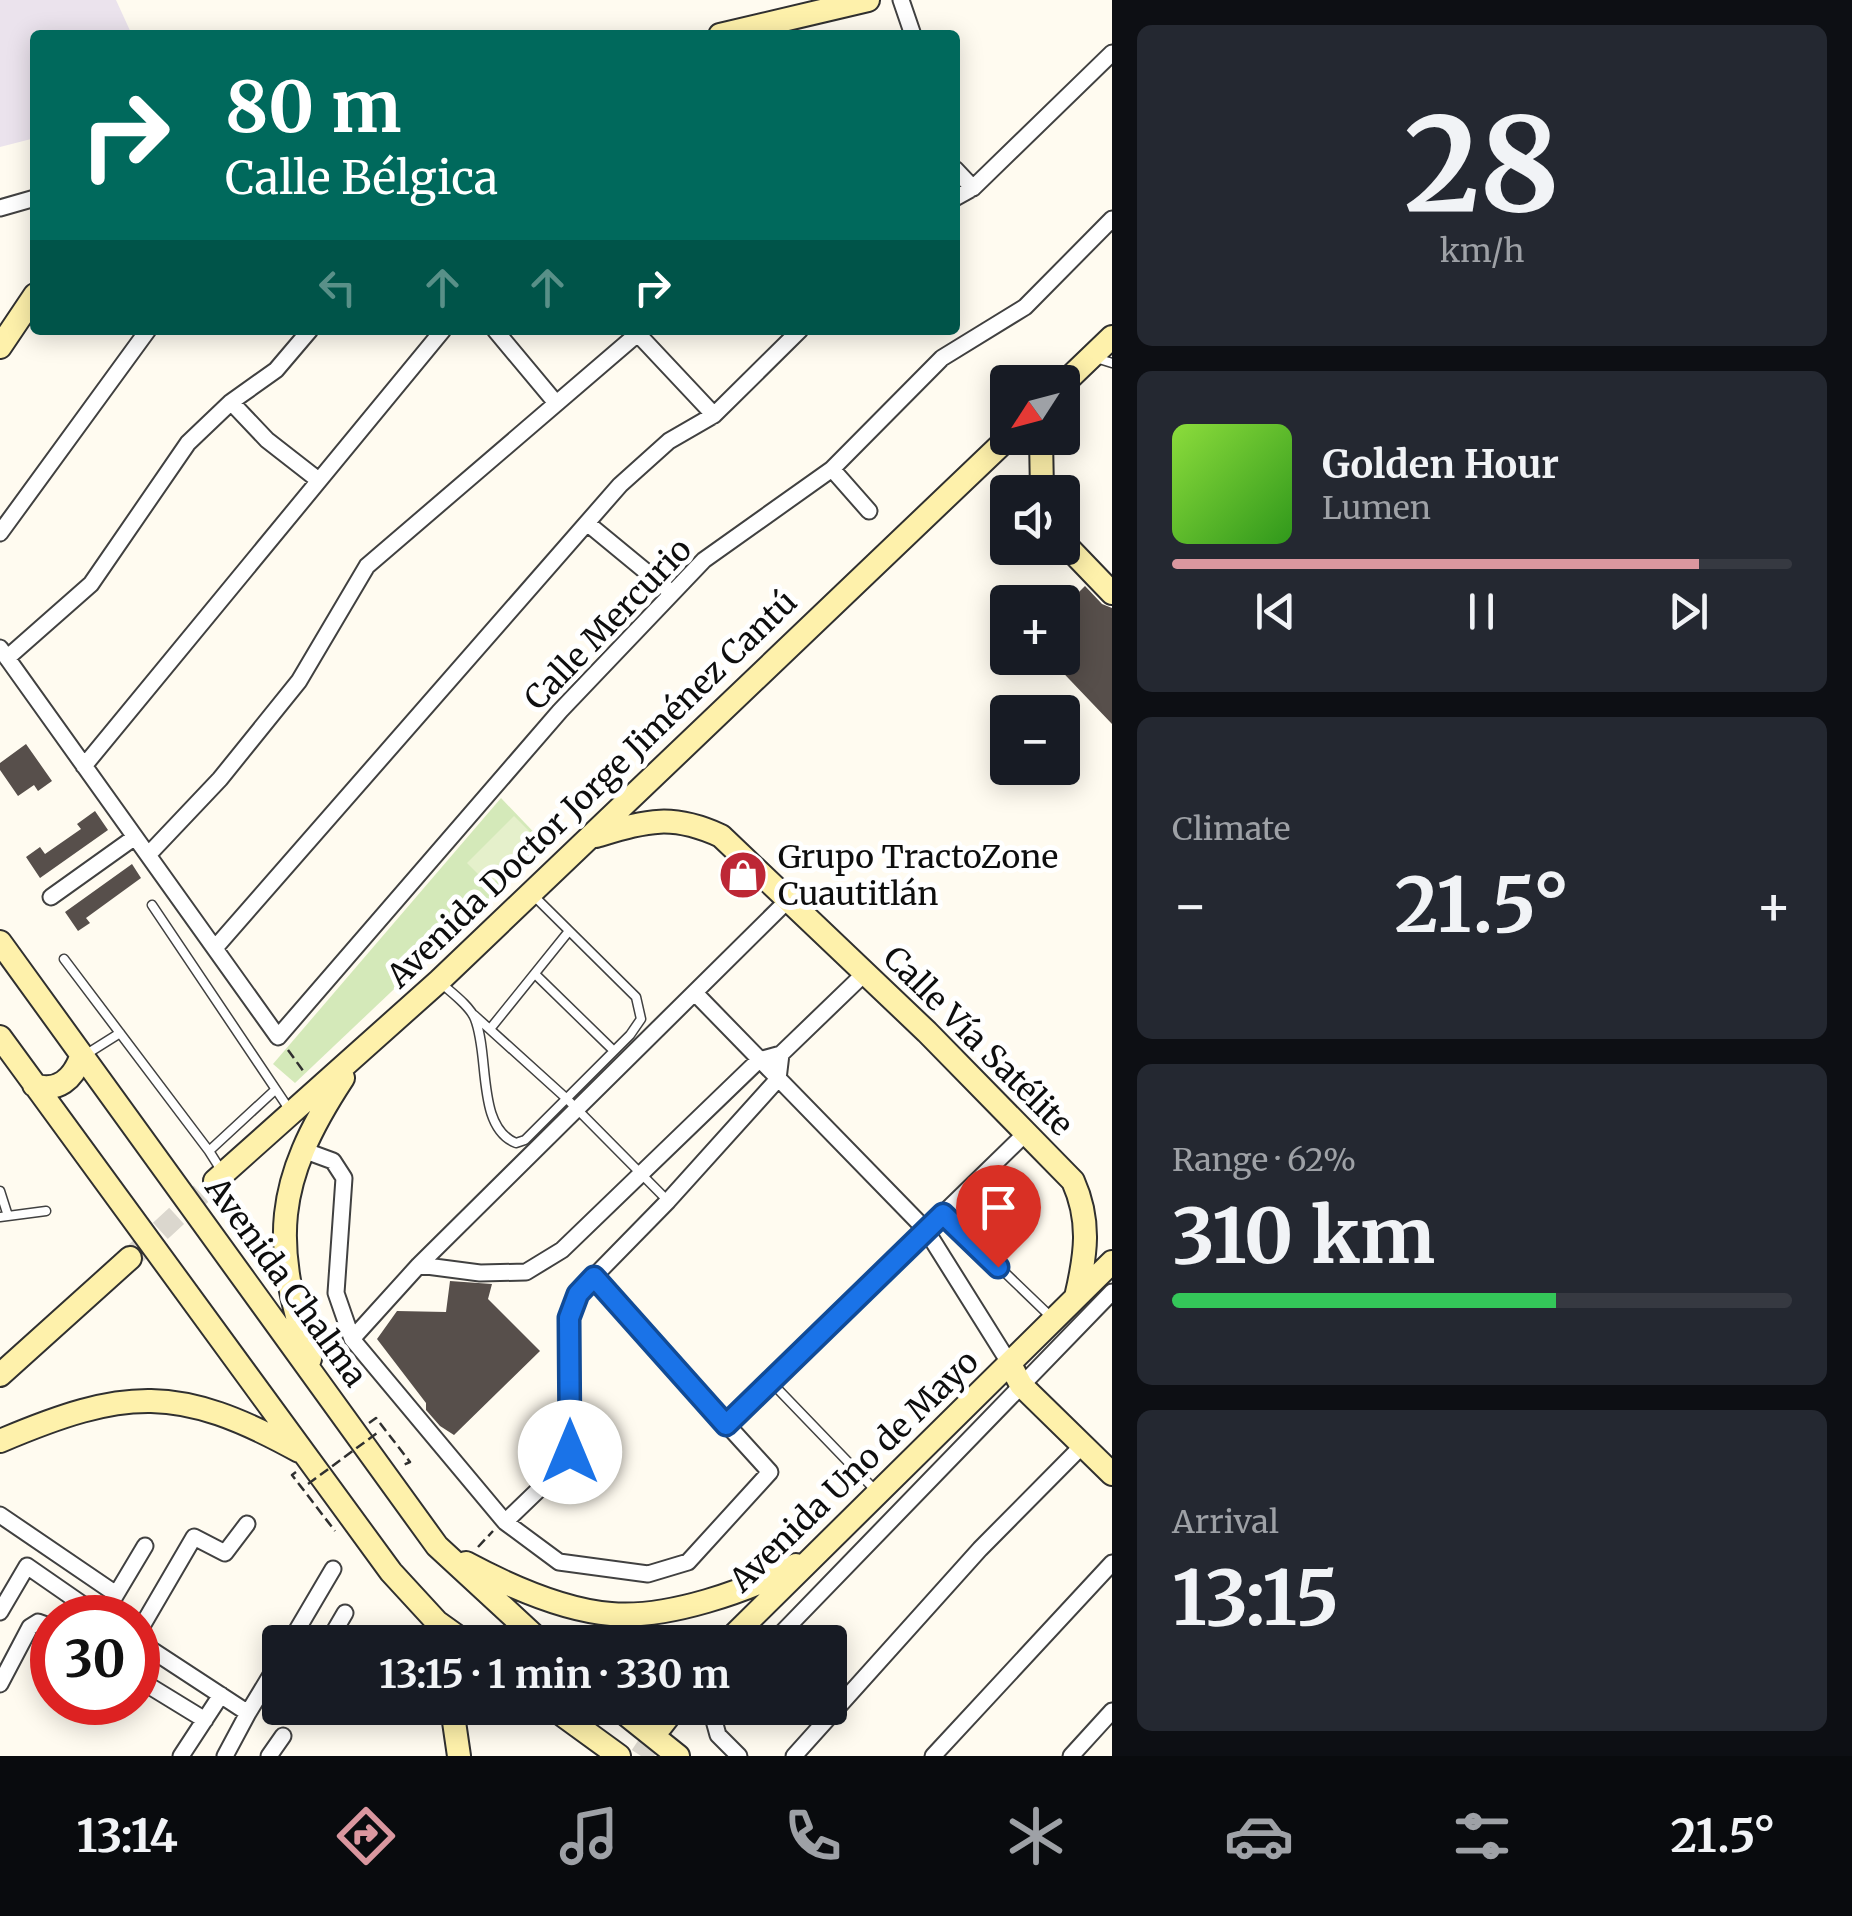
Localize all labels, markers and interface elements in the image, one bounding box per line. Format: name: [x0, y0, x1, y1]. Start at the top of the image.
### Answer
text: 80 m: [225, 63, 401, 151]
icon: right: [60, 70, 190, 200]
text: 28: [1404, 84, 1560, 247]
text: Calle Bélgica: [225, 150, 498, 206]
text: km/h: [1440, 231, 1524, 271]
icon: left: [310, 260, 365, 315]
icon: ahead: [415, 260, 470, 315]
icon: ahead: [520, 260, 575, 315]
icon: right: [625, 260, 680, 315]
north arrow: [990, 365, 1080, 455]
map controls: [990, 365, 1080, 785]
text: Golden Hour: [1322, 441, 1559, 488]
button: sound: [990, 475, 1080, 565]
text: Lumen: [1322, 488, 1431, 528]
street label: Calle Mercurio: [516, 530, 700, 718]
street label: Avenida Doctor Jorge Jiménez Cantú: [378, 582, 805, 997]
icon: previous: [1248, 584, 1303, 639]
icon: pause: [1454, 584, 1509, 639]
icon: next: [1661, 584, 1716, 639]
button: +: [990, 585, 1080, 675]
button: −: [990, 695, 1080, 785]
text: Climate: [1172, 809, 1290, 849]
place label: Grupo TractoZone Cuautitlán: [778, 837, 1058, 914]
shop icon: Grupo TractoZone Cuautitlán: [717, 849, 769, 901]
text: 21.5°: [1395, 858, 1569, 952]
text: −: [1172, 871, 1209, 940]
text: +: [1755, 871, 1792, 940]
street label: Calle Vía Satélite: [875, 938, 1081, 1144]
text: Range · 62%: [1172, 1140, 1356, 1180]
pin: [956, 1165, 1041, 1268]
street label: Avenida Chalma: [196, 1169, 375, 1395]
icon: arrive: [971, 1180, 1026, 1235]
text: 310 km: [1172, 1189, 1435, 1283]
street label: Avenida Uno de Mayo: [721, 1342, 987, 1601]
position arrow: [518, 1400, 622, 1504]
text: Arrival: [1172, 1502, 1279, 1542]
text: 13:15: [1172, 1551, 1339, 1645]
speed limit sign: 30: [30, 1595, 160, 1725]
text: 13:15 · 1 min · 330 m: [379, 1651, 730, 1698]
icon: directions: [331, 1801, 401, 1871]
icon: music: [554, 1801, 624, 1871]
icon: phone: [778, 1801, 848, 1871]
icon: climate: [1001, 1801, 1071, 1871]
icon: car: [1224, 1801, 1294, 1871]
icon: filters: [1447, 1801, 1517, 1871]
text: 13:14: [77, 1808, 178, 1864]
text: 21.5°: [1670, 1808, 1775, 1864]

